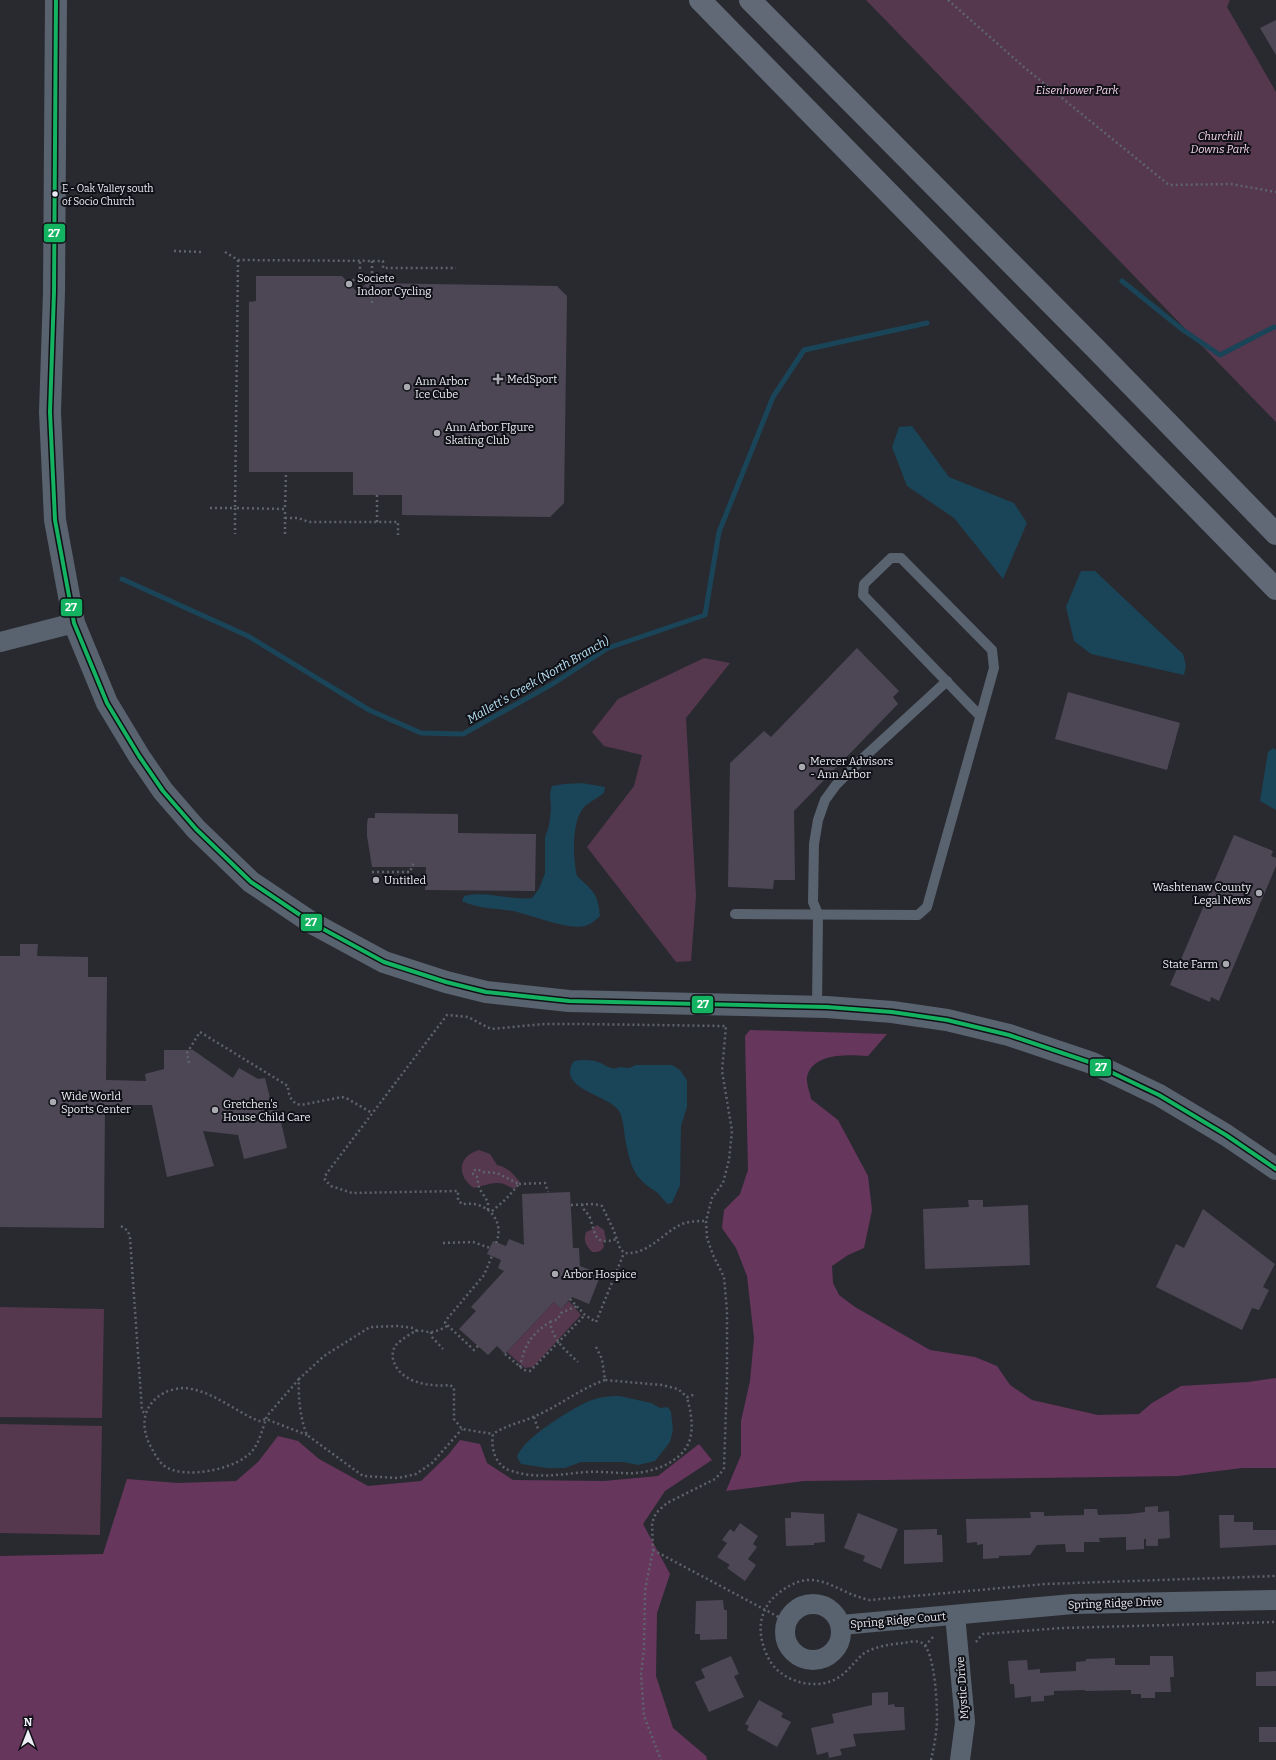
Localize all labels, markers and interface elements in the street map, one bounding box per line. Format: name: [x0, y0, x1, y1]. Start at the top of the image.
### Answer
park label: Eisenhower Park: [1036, 84, 1119, 97]
park label: Churchill Downs Park: [1190, 130, 1251, 156]
place label: E - Oak Valley south of Socio Church: [62, 183, 154, 208]
marker: E - Oak Valley south of Socio Church: [50, 189, 60, 199]
line badge: 27: [43, 223, 66, 243]
text: 27: [48, 227, 60, 240]
place label: Societe Indoor Cycling: [357, 272, 432, 298]
marker: Societe Indoor Cycling: [344, 279, 354, 289]
marker: MedSport: [492, 373, 504, 385]
place label: MedSport: [507, 373, 557, 386]
place label: Ann Arbor Ice Cube: [415, 375, 469, 401]
marker: Ann Arbor Ice Cube: [402, 382, 412, 392]
place label: Ann Arbor FIgure Skating Club: [445, 421, 534, 447]
marker: Ann Arbor FIgure Skating Club: [432, 428, 442, 438]
line badge: 27: [60, 598, 83, 617]
text: 27: [65, 601, 77, 614]
water label: Mallett's Creek (North Branch): [464, 633, 612, 726]
place label: Mercer Advisors - Ann Arbor: [810, 755, 893, 781]
marker: Mercer Advisors - Ann Arbor: [797, 762, 807, 772]
place label: Untitled: [384, 874, 427, 887]
marker: Untitled: [371, 875, 381, 885]
place label: Washtenaw County Legal News: [1152, 881, 1251, 907]
marker: Washtenaw County Legal News: [1254, 888, 1264, 898]
line badge: 27: [300, 913, 323, 932]
text: 27: [305, 916, 317, 929]
place label: State Farm: [1163, 958, 1218, 971]
marker: State Farm: [1221, 959, 1231, 969]
line badge: 27: [691, 995, 714, 1014]
text: 27: [697, 998, 709, 1011]
line badge: 27: [1089, 1058, 1112, 1077]
text: 27: [1095, 1061, 1107, 1074]
place label: Wide World Sports Center: [61, 1090, 131, 1116]
marker: Wide World Sports Center: [48, 1097, 58, 1107]
place label: Gretchen's House Child Care: [223, 1098, 311, 1124]
marker: Gretchen's House Child Care: [210, 1105, 220, 1115]
place label: Arbor Hospice: [563, 1268, 636, 1281]
marker: Arbor Hospice: [550, 1269, 560, 1279]
street label: Spring Ridge Drive: [1068, 1595, 1162, 1612]
street label: Spring Ridge Court: [850, 1610, 946, 1631]
street label: Mystic Drive: [954, 1656, 971, 1720]
north arrow: [8, 1712, 48, 1752]
text: N: [24, 1716, 33, 1729]

